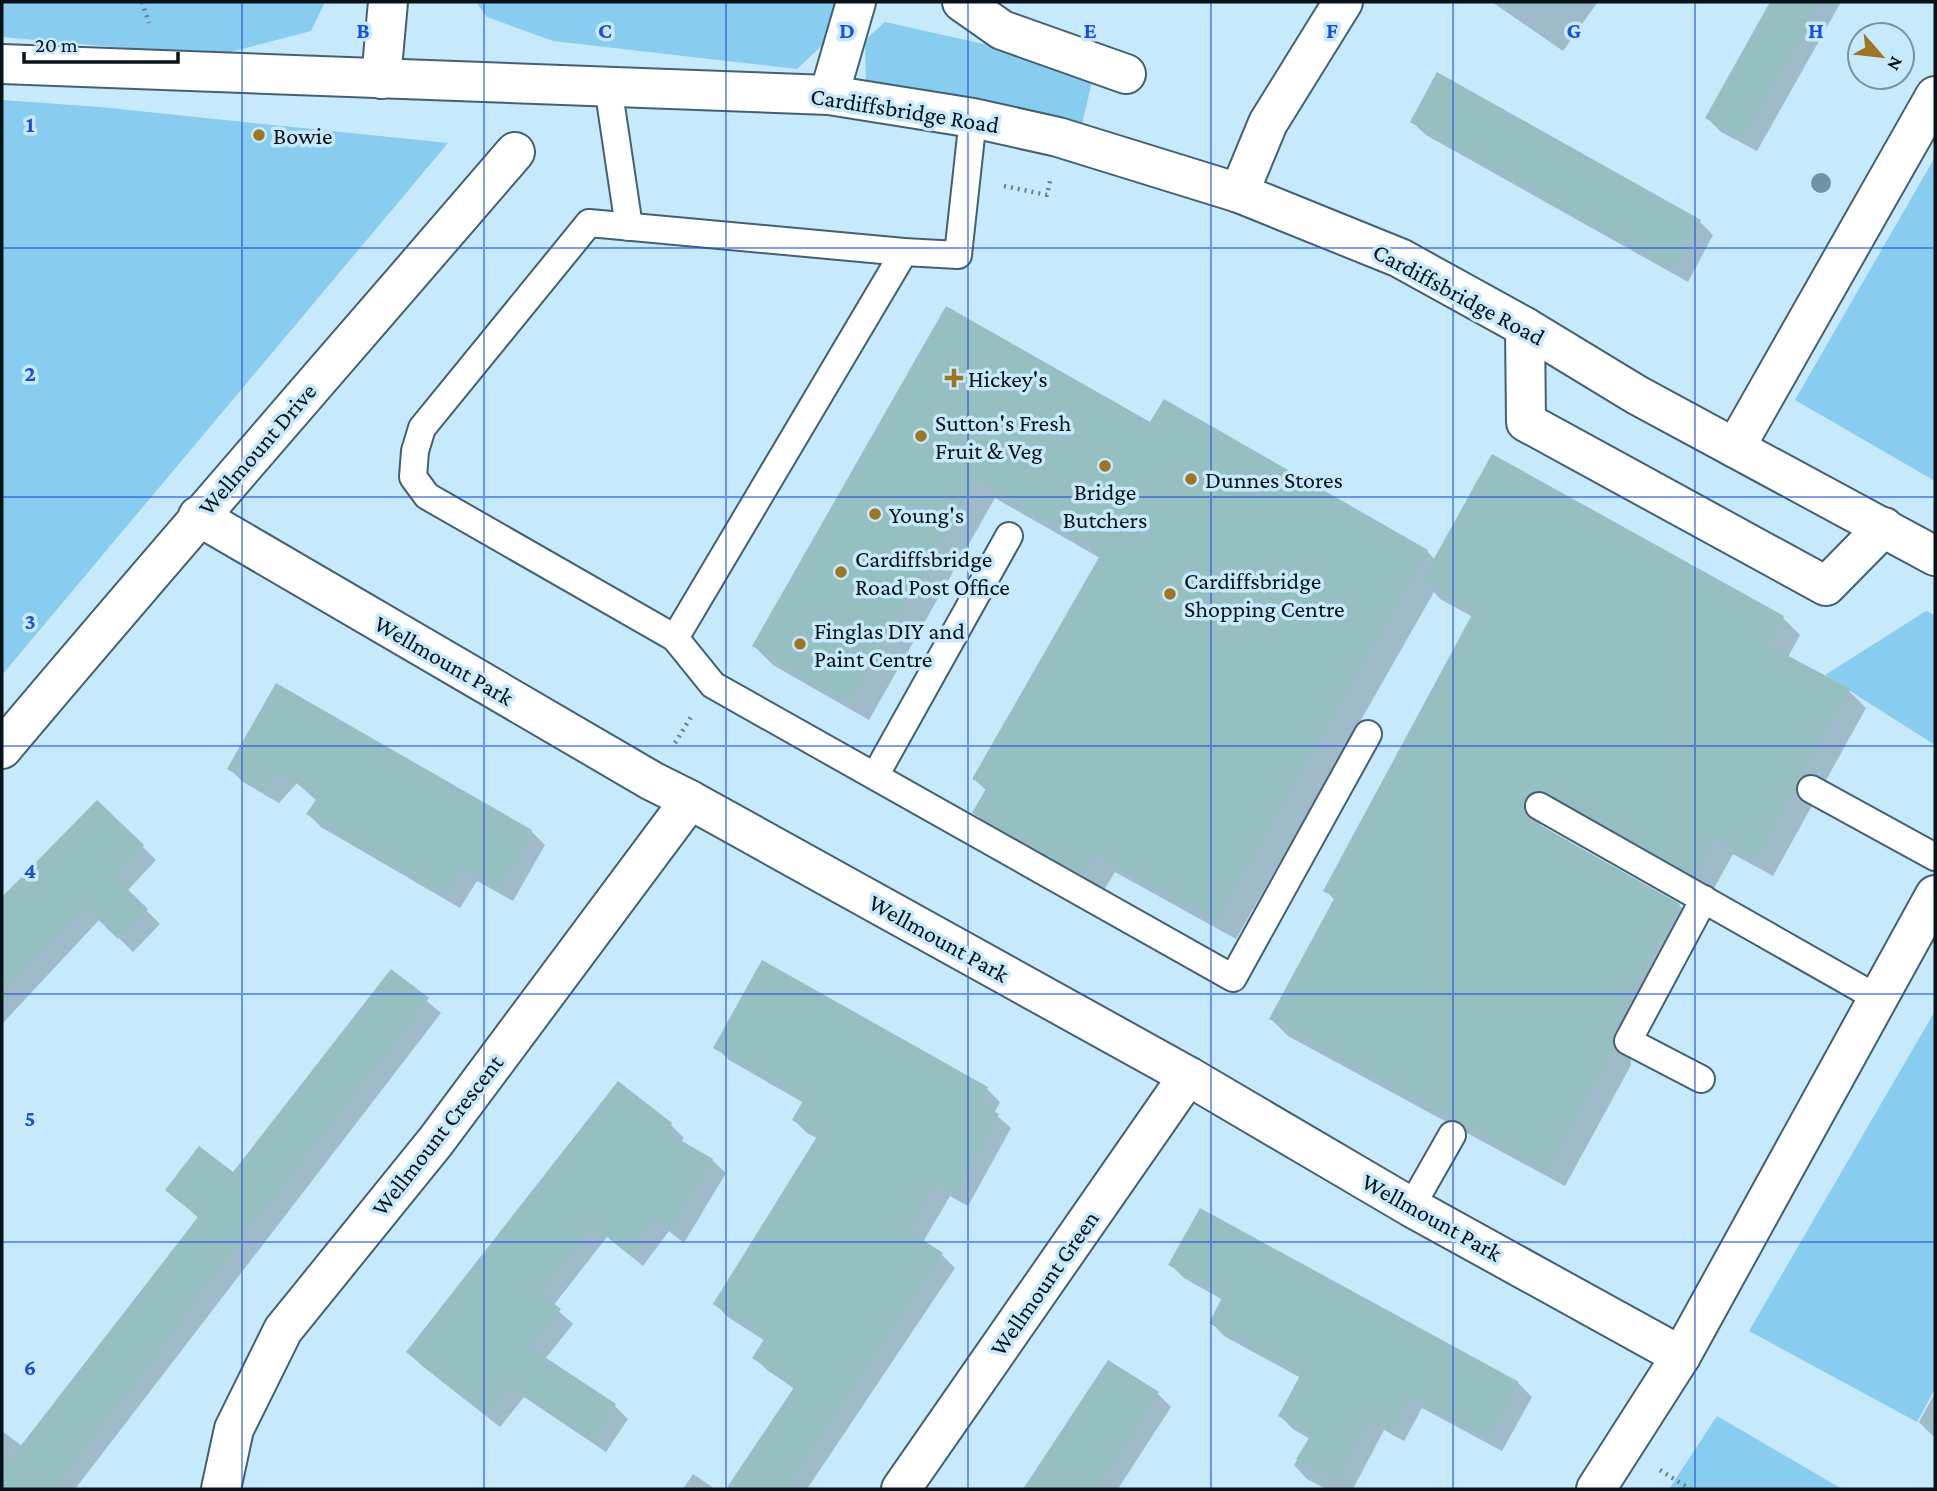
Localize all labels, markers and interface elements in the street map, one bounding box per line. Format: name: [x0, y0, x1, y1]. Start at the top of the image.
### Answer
text: B: [356, 17, 370, 43]
text: C: [598, 17, 612, 43]
text: D: [839, 17, 855, 43]
text: E: [1083, 17, 1097, 43]
text: F: [1326, 17, 1338, 43]
text: G: [1567, 17, 1582, 43]
text: H: [1808, 17, 1824, 43]
scale bar: [24, 21, 178, 65]
north arrow: [1846, 21, 1916, 91]
text: 20 m: [35, 33, 78, 57]
text: N: [1883, 53, 1908, 74]
street label: Cardiffsbridge Road: [809, 82, 1002, 138]
text: 1: [26, 111, 35, 137]
place label: Bowie: [273, 122, 333, 149]
marker: Bowie: [251, 127, 267, 143]
street label: Cardiffsbridge Road: [1369, 237, 1550, 351]
text: 2: [24, 360, 36, 386]
place label: Hickey's: [968, 365, 1048, 392]
marker: Hickey's: [946, 370, 962, 386]
street label: Wellmount Drive: [192, 378, 322, 520]
place label: Sutton's Fresh Fruit & Veg: [935, 409, 1072, 464]
marker: Sutton's Fresh Fruit & Veg: [913, 428, 929, 444]
marker: Bridge Butchers: [1097, 458, 1113, 474]
place label: Dunnes Stores: [1205, 466, 1343, 493]
marker: Dunnes Stores: [1183, 471, 1199, 487]
place label: Bridge Butchers: [1063, 478, 1147, 533]
place label: Young's: [889, 501, 964, 528]
marker: Young's: [867, 506, 883, 522]
place label: Cardiffsbridge Road Post Office: [855, 545, 1010, 600]
marker: Cardiffsbridge Road Post Office: [833, 564, 849, 580]
place label: Cardiffsbridge Shopping Centre: [1184, 567, 1344, 622]
marker: Cardiffsbridge Shopping Centre: [1162, 586, 1178, 602]
text: 3: [24, 608, 36, 634]
street label: Wellmount Park: [370, 609, 519, 711]
place label: Finglas DIY and Paint Centre: [814, 617, 965, 672]
marker: Finglas DIY and Paint Centre: [792, 636, 808, 652]
text: 4: [24, 857, 36, 883]
street label: Wellmount Park: [864, 888, 1014, 988]
street label: Wellmount Crescent: [366, 1048, 509, 1221]
text: 5: [24, 1105, 36, 1131]
street label: Wellmount Park: [1357, 1167, 1507, 1267]
street label: Wellmount Green: [984, 1205, 1104, 1361]
text: 6: [24, 1354, 36, 1380]

